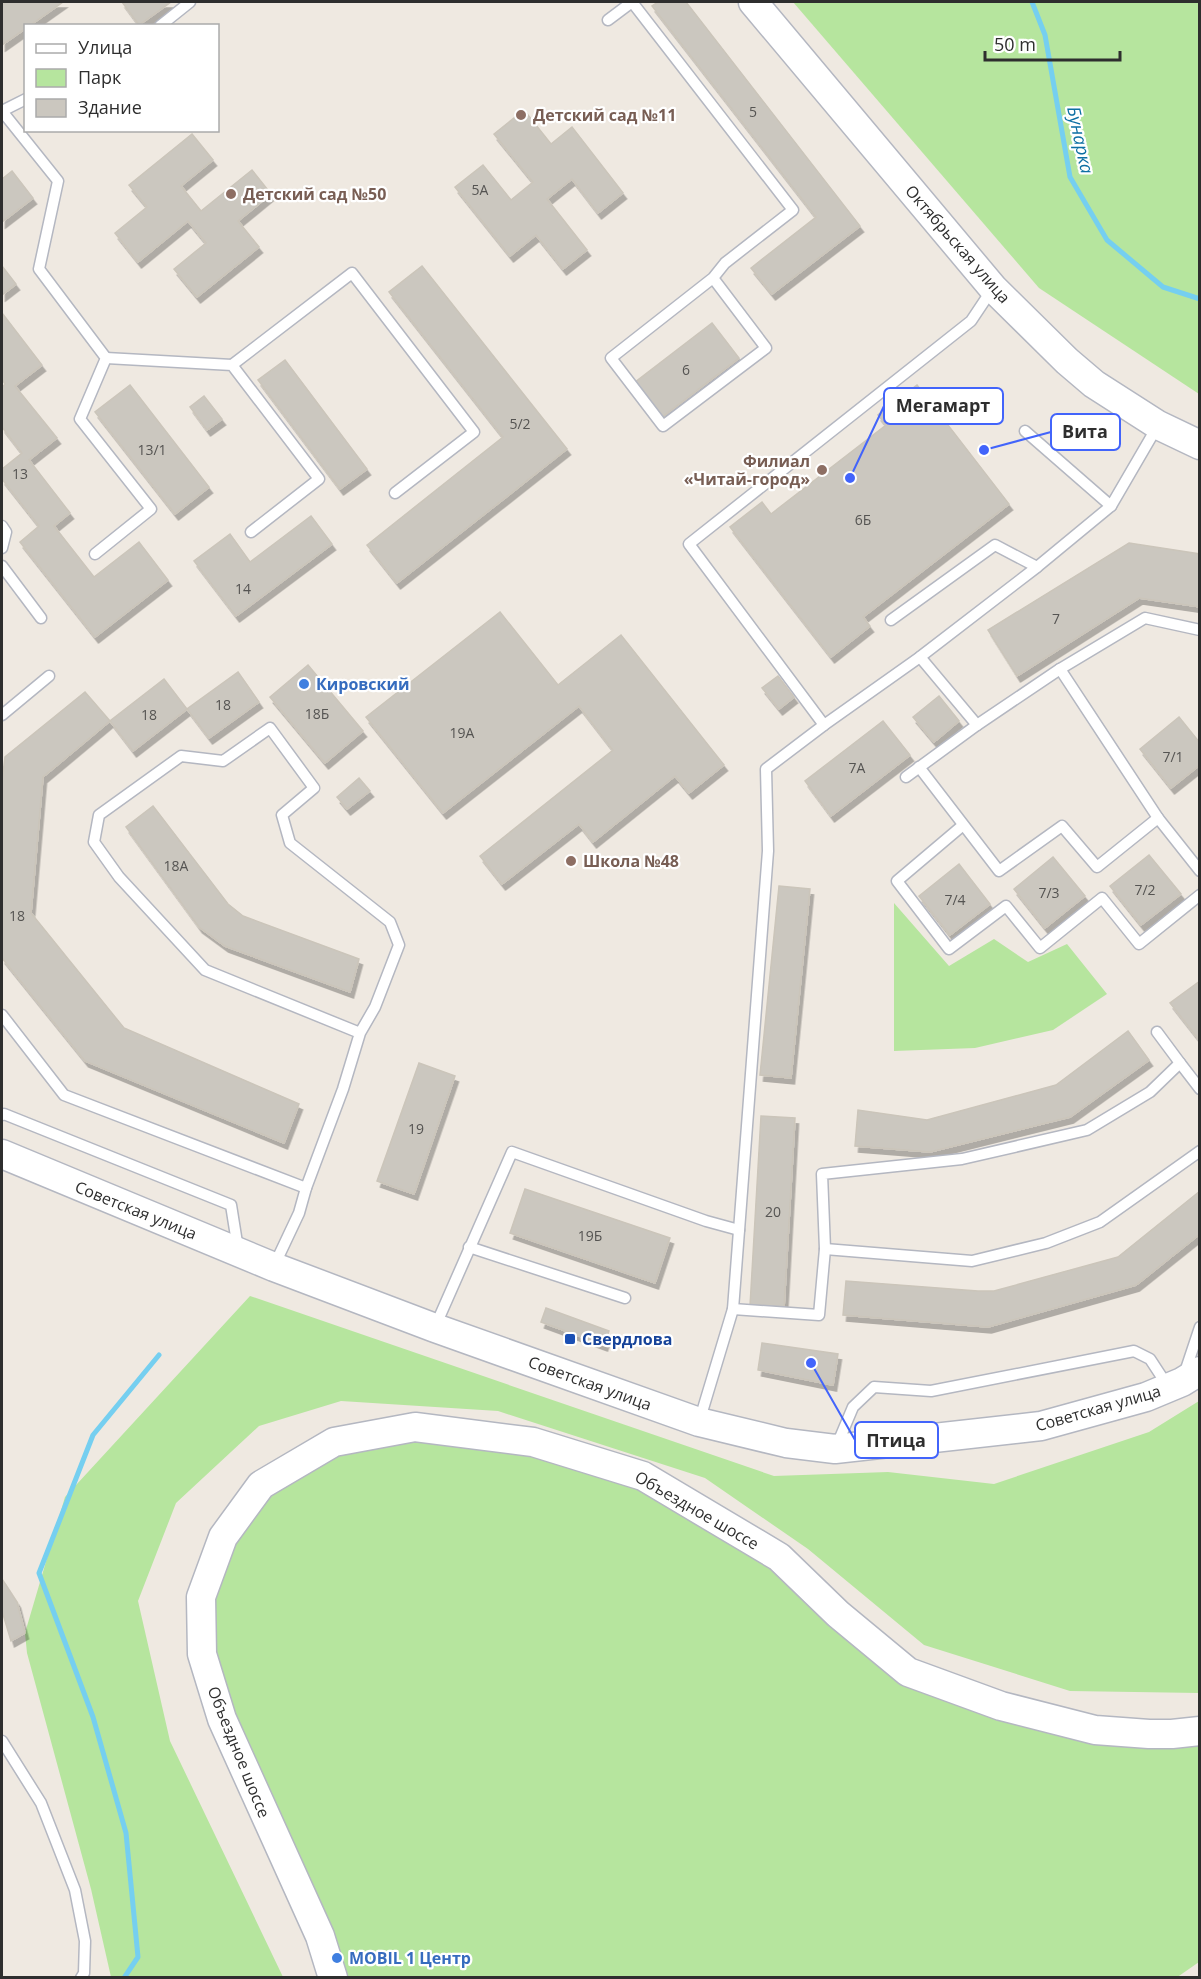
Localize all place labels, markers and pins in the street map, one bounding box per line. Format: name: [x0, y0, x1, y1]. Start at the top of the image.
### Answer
place label: Детский сад №11: [533, 104, 676, 126]
marker: Детский сад №11: [514, 108, 528, 122]
place label: Детский сад №50: [243, 183, 386, 205]
marker: Детский сад №50: [224, 187, 238, 201]
callout: Мегамарт: [884, 388, 1003, 424]
callout: Вита: [1051, 414, 1120, 450]
place label: Филиал «Читай-город»: [684, 450, 810, 490]
marker: Филиал «Читай-город»: [815, 463, 829, 477]
place label: Кировский: [316, 673, 410, 695]
marker: Кировский: [297, 677, 311, 691]
place label: Школа №48: [583, 850, 679, 872]
marker: Школа №48: [564, 854, 578, 868]
place label: Свердлова: [582, 1328, 672, 1350]
marker: Свердлова: [563, 1332, 577, 1346]
callout: Птица: [855, 1422, 938, 1458]
place label: MOBIL 1 Центр: [349, 1947, 471, 1969]
marker: MOBIL 1 Центр: [330, 1951, 344, 1965]

